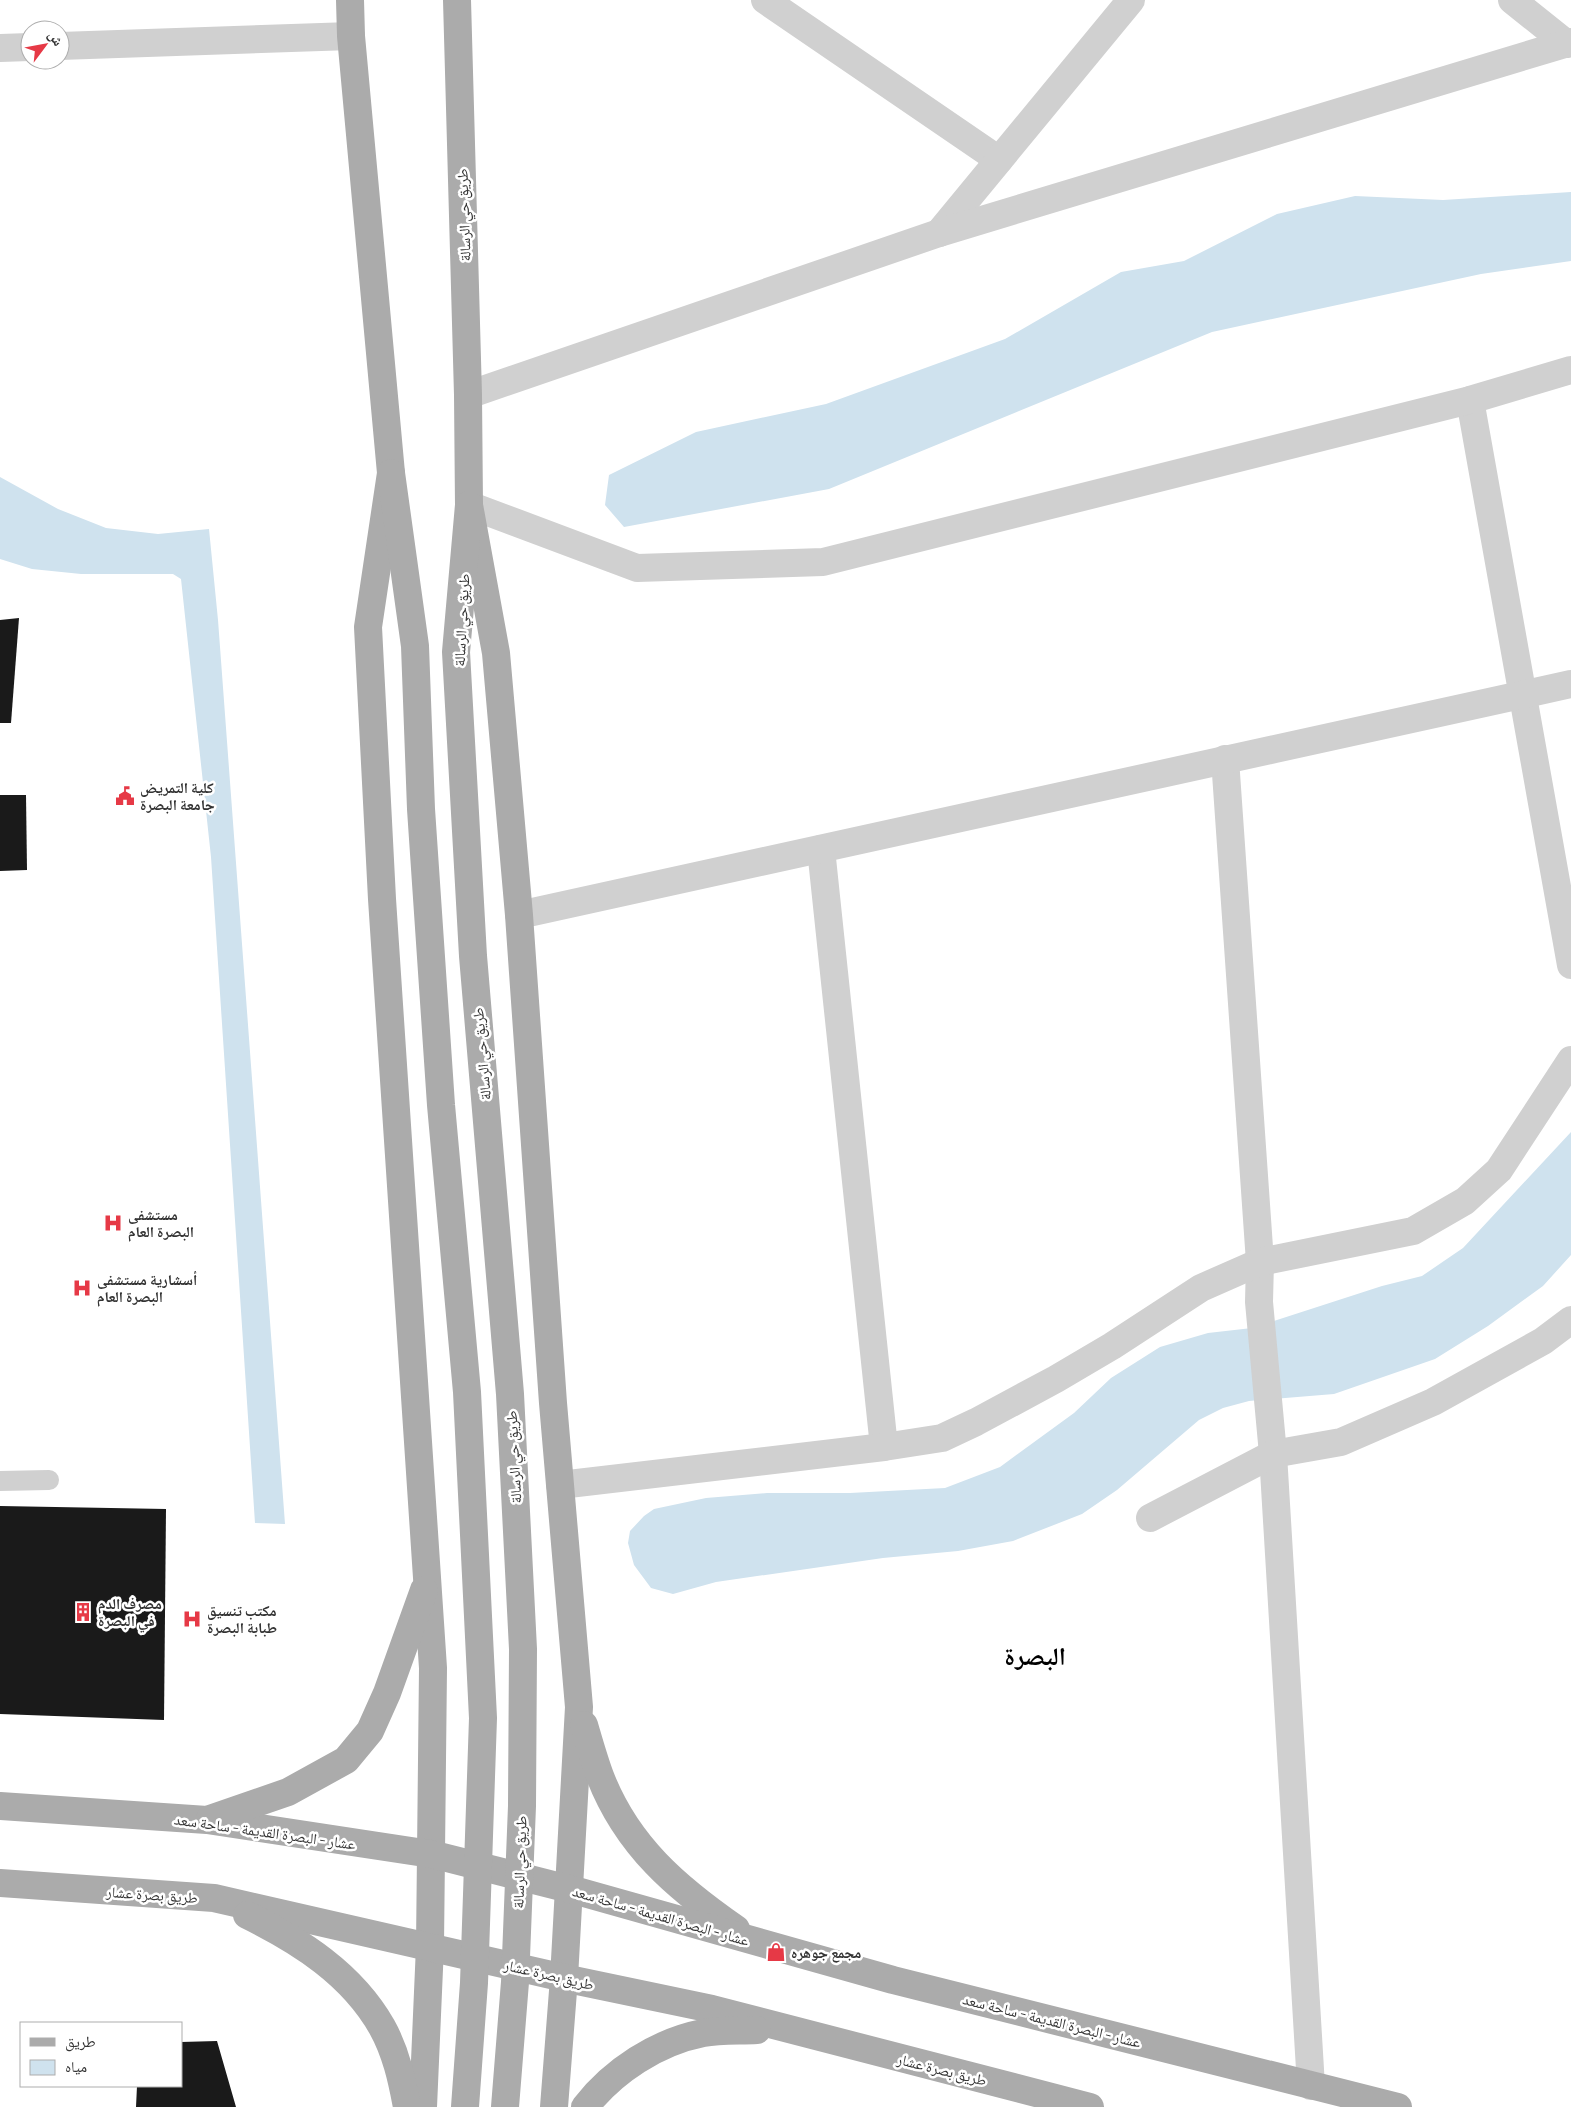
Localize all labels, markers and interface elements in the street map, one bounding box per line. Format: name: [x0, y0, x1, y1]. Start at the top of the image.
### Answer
north arrow: [20, 20, 70, 70]
text: ش: [44, 27, 68, 49]
street label: طريق حي الرسالة: [452, 168, 477, 262]
street label: طريق حي الرسالة: [450, 573, 476, 667]
place label: كلية التمريض جامعة البصرة: [140, 778, 215, 814]
public building icon: كلية التمريض جامعة البصرة: [114, 785, 136, 807]
street label: طريق حي الرسالة: [468, 1006, 498, 1101]
place label: مستشفى البصرة العام: [128, 1205, 194, 1242]
hospital icon: مستشفى البصرة العام: [102, 1212, 124, 1234]
place label: أسشارية مستشفى البصرة العام: [97, 1270, 197, 1307]
hospital icon: أسشارية مستشفى البصرة العام: [71, 1277, 93, 1299]
street label: طريق حي الرسالة: [502, 1410, 528, 1504]
place label: مصرف الدم في البصرة: [98, 1594, 162, 1633]
building icon: مصرف الدم في البصرة: [72, 1601, 94, 1623]
place label: مكتب تنسيق طبابة البصرة: [207, 1601, 277, 1637]
hospital icon: مكتب تنسيق طبابة البصرة: [181, 1608, 203, 1630]
district label: البصرة: [1004, 1640, 1066, 1671]
street label: عشار - البصرة القديمة - ساحة سعد: [173, 1809, 357, 1854]
street label: طريق حي الرسالة: [508, 1815, 533, 1909]
street label: عشار - البصرة القديمة - ساحة سعد: [570, 1881, 752, 1950]
street label: طريق بصرة عشار: [104, 1882, 199, 1908]
shop icon: مجمع جوهره: [765, 1941, 787, 1963]
place label: مجمع جوهره: [791, 1943, 861, 1963]
street label: طريق بصرة عشار: [501, 1955, 596, 1995]
street label: عشار - البصرة القديمة - ساحة سعد: [961, 1989, 1143, 2052]
legend: [20, 2022, 182, 2087]
text: طريق: [65, 2032, 96, 2052]
street label: طريق بصرة عشار: [894, 2049, 989, 2091]
text: مياه: [65, 2057, 87, 2075]

